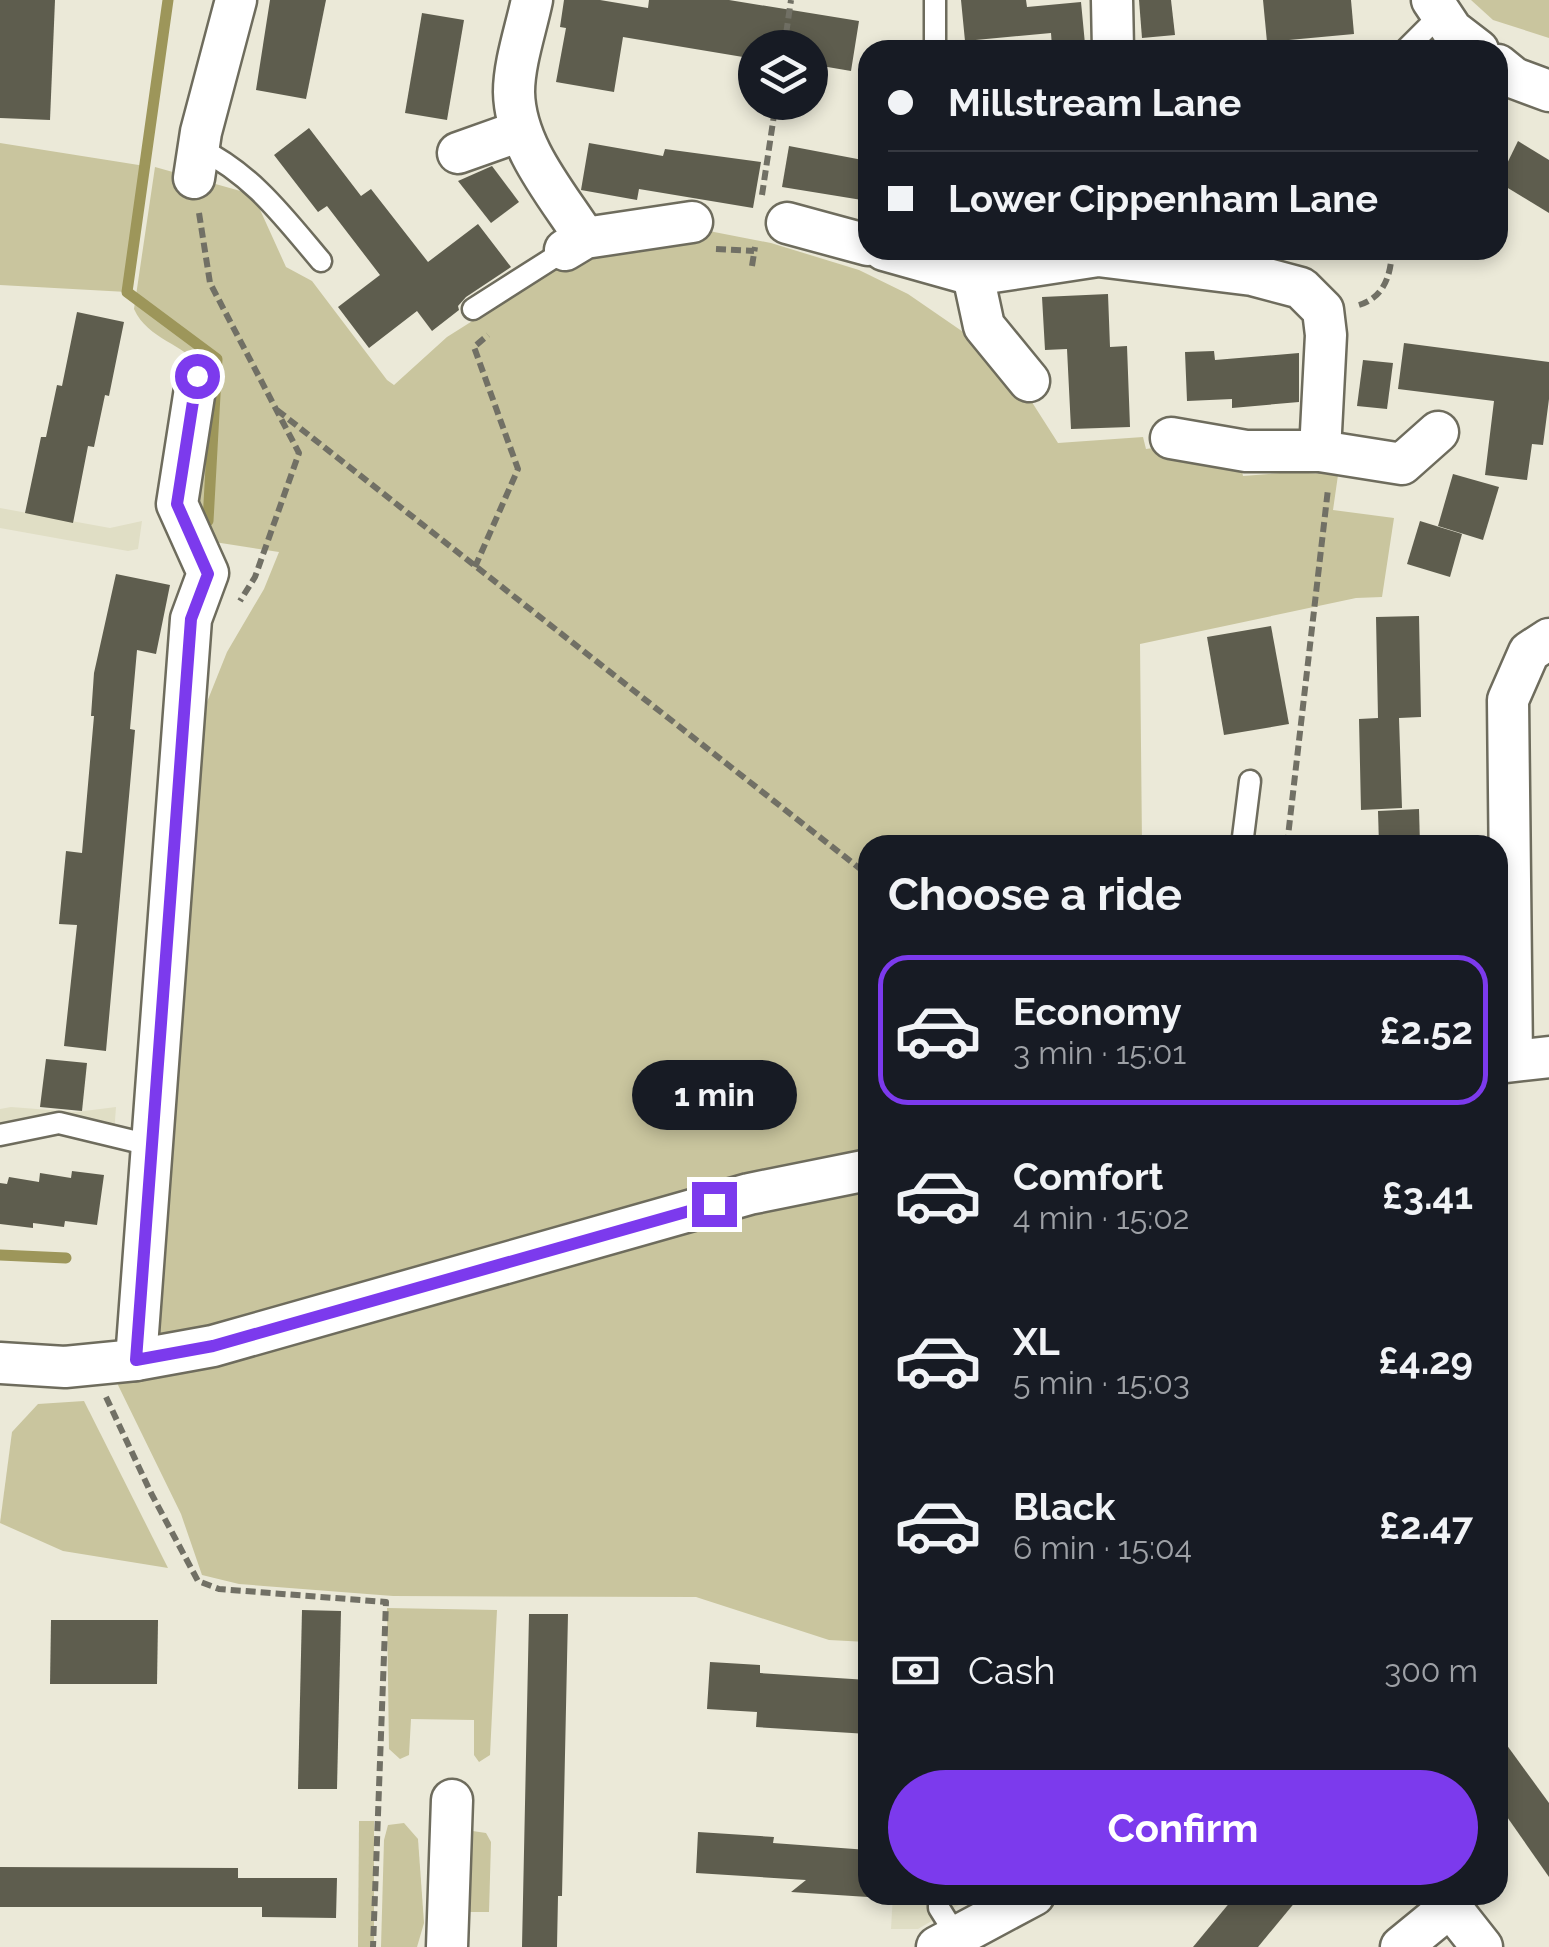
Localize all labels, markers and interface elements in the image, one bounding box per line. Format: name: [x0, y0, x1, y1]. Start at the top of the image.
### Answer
map controls: [738, 30, 828, 120]
button: layers: [738, 30, 828, 120]
text: Millstream Lane: [948, 80, 1241, 125]
text: Lower Cippenham Lane: [948, 176, 1378, 221]
route start: [175, 354, 220, 399]
text: Choose a ride: [888, 868, 1182, 921]
icon: car: [893, 985, 983, 1075]
text: Economy: [1013, 989, 1182, 1034]
text: £2.52: [1380, 1008, 1473, 1053]
text: 3 min · 15:01: [1013, 1034, 1186, 1071]
callout: 1 min: [632, 1059, 796, 1129]
text: 1 min: [674, 1076, 755, 1113]
icon: car: [893, 1150, 983, 1240]
text: Comfort: [1013, 1154, 1163, 1199]
text: £3.41: [1382, 1173, 1473, 1218]
route end: [692, 1182, 737, 1227]
text: 4 min · 15:02: [1013, 1199, 1189, 1236]
icon: car: [893, 1315, 983, 1405]
text: XL: [1013, 1319, 1060, 1364]
text: £4.29: [1378, 1338, 1473, 1383]
text: 5 min · 15:03: [1013, 1364, 1190, 1401]
icon: car: [893, 1480, 983, 1570]
text: Black: [1013, 1484, 1115, 1529]
text: £2.47: [1379, 1503, 1473, 1548]
text: 6 min · 15:04: [1013, 1529, 1192, 1566]
icon: cash: [888, 1643, 943, 1698]
text: Cash: [968, 1648, 1055, 1693]
text: 300 m: [1384, 1652, 1478, 1689]
button: Confirm: [888, 1770, 1478, 1885]

